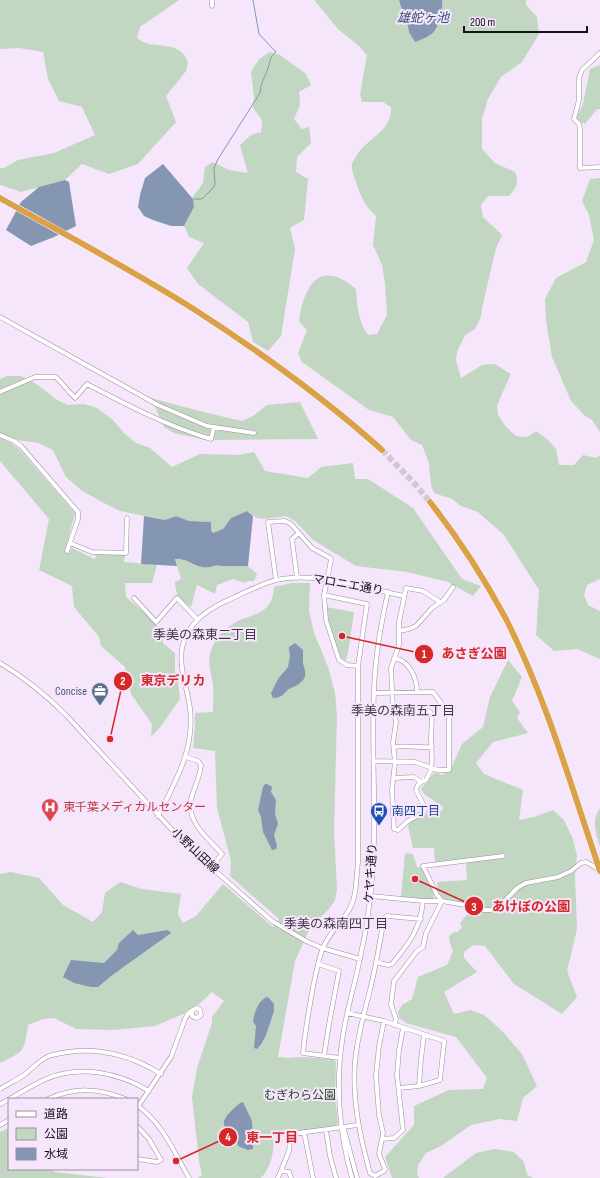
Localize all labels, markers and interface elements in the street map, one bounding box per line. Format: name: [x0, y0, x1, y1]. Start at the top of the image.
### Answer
scale bar: [464, 8, 587, 34]
water label: 雄蛇ヶ池: [397, 10, 451, 26]
text: 200 m: [470, 15, 496, 30]
street label: マロニエ通り: [311, 571, 385, 599]
district label: 季美の森東二丁目: [153, 627, 257, 643]
callout: あさぎ公園: [414, 641, 515, 666]
text: あさぎ公園: [441, 646, 507, 662]
text: 1: [422, 647, 427, 662]
callout: 東京デリカ: [113, 668, 214, 693]
text: 東京デリカ: [140, 673, 206, 689]
text: 2: [120, 674, 126, 689]
office icon: Concise: [90, 681, 110, 706]
place label: Concise: [55, 684, 87, 699]
district label: 季美の森南五丁目: [351, 703, 455, 719]
hospital icon: 東千葉メディカルセンター: [40, 797, 60, 822]
place label: 東千葉メディカルセンター: [63, 800, 206, 815]
bus stop icon: 南四丁目: [369, 801, 389, 826]
place label: 南四丁目: [392, 804, 440, 819]
street label: 小野山田線: [168, 825, 222, 877]
street label: ケヤキ通り: [361, 843, 381, 903]
callout: あけぼの公園: [464, 894, 578, 919]
text: あけぼの公園: [492, 899, 570, 915]
text: 3: [471, 900, 477, 915]
district label: 季美の森南四丁目: [284, 916, 388, 932]
park label: むぎわら公園: [264, 1088, 336, 1103]
legend: [8, 1098, 138, 1170]
text: 道路: [44, 1107, 68, 1122]
callout: 東一丁目: [218, 1125, 306, 1150]
text: 公園: [44, 1127, 68, 1142]
text: 4: [225, 1130, 231, 1145]
text: 東一丁目: [246, 1130, 298, 1146]
text: 水域: [44, 1147, 68, 1162]

